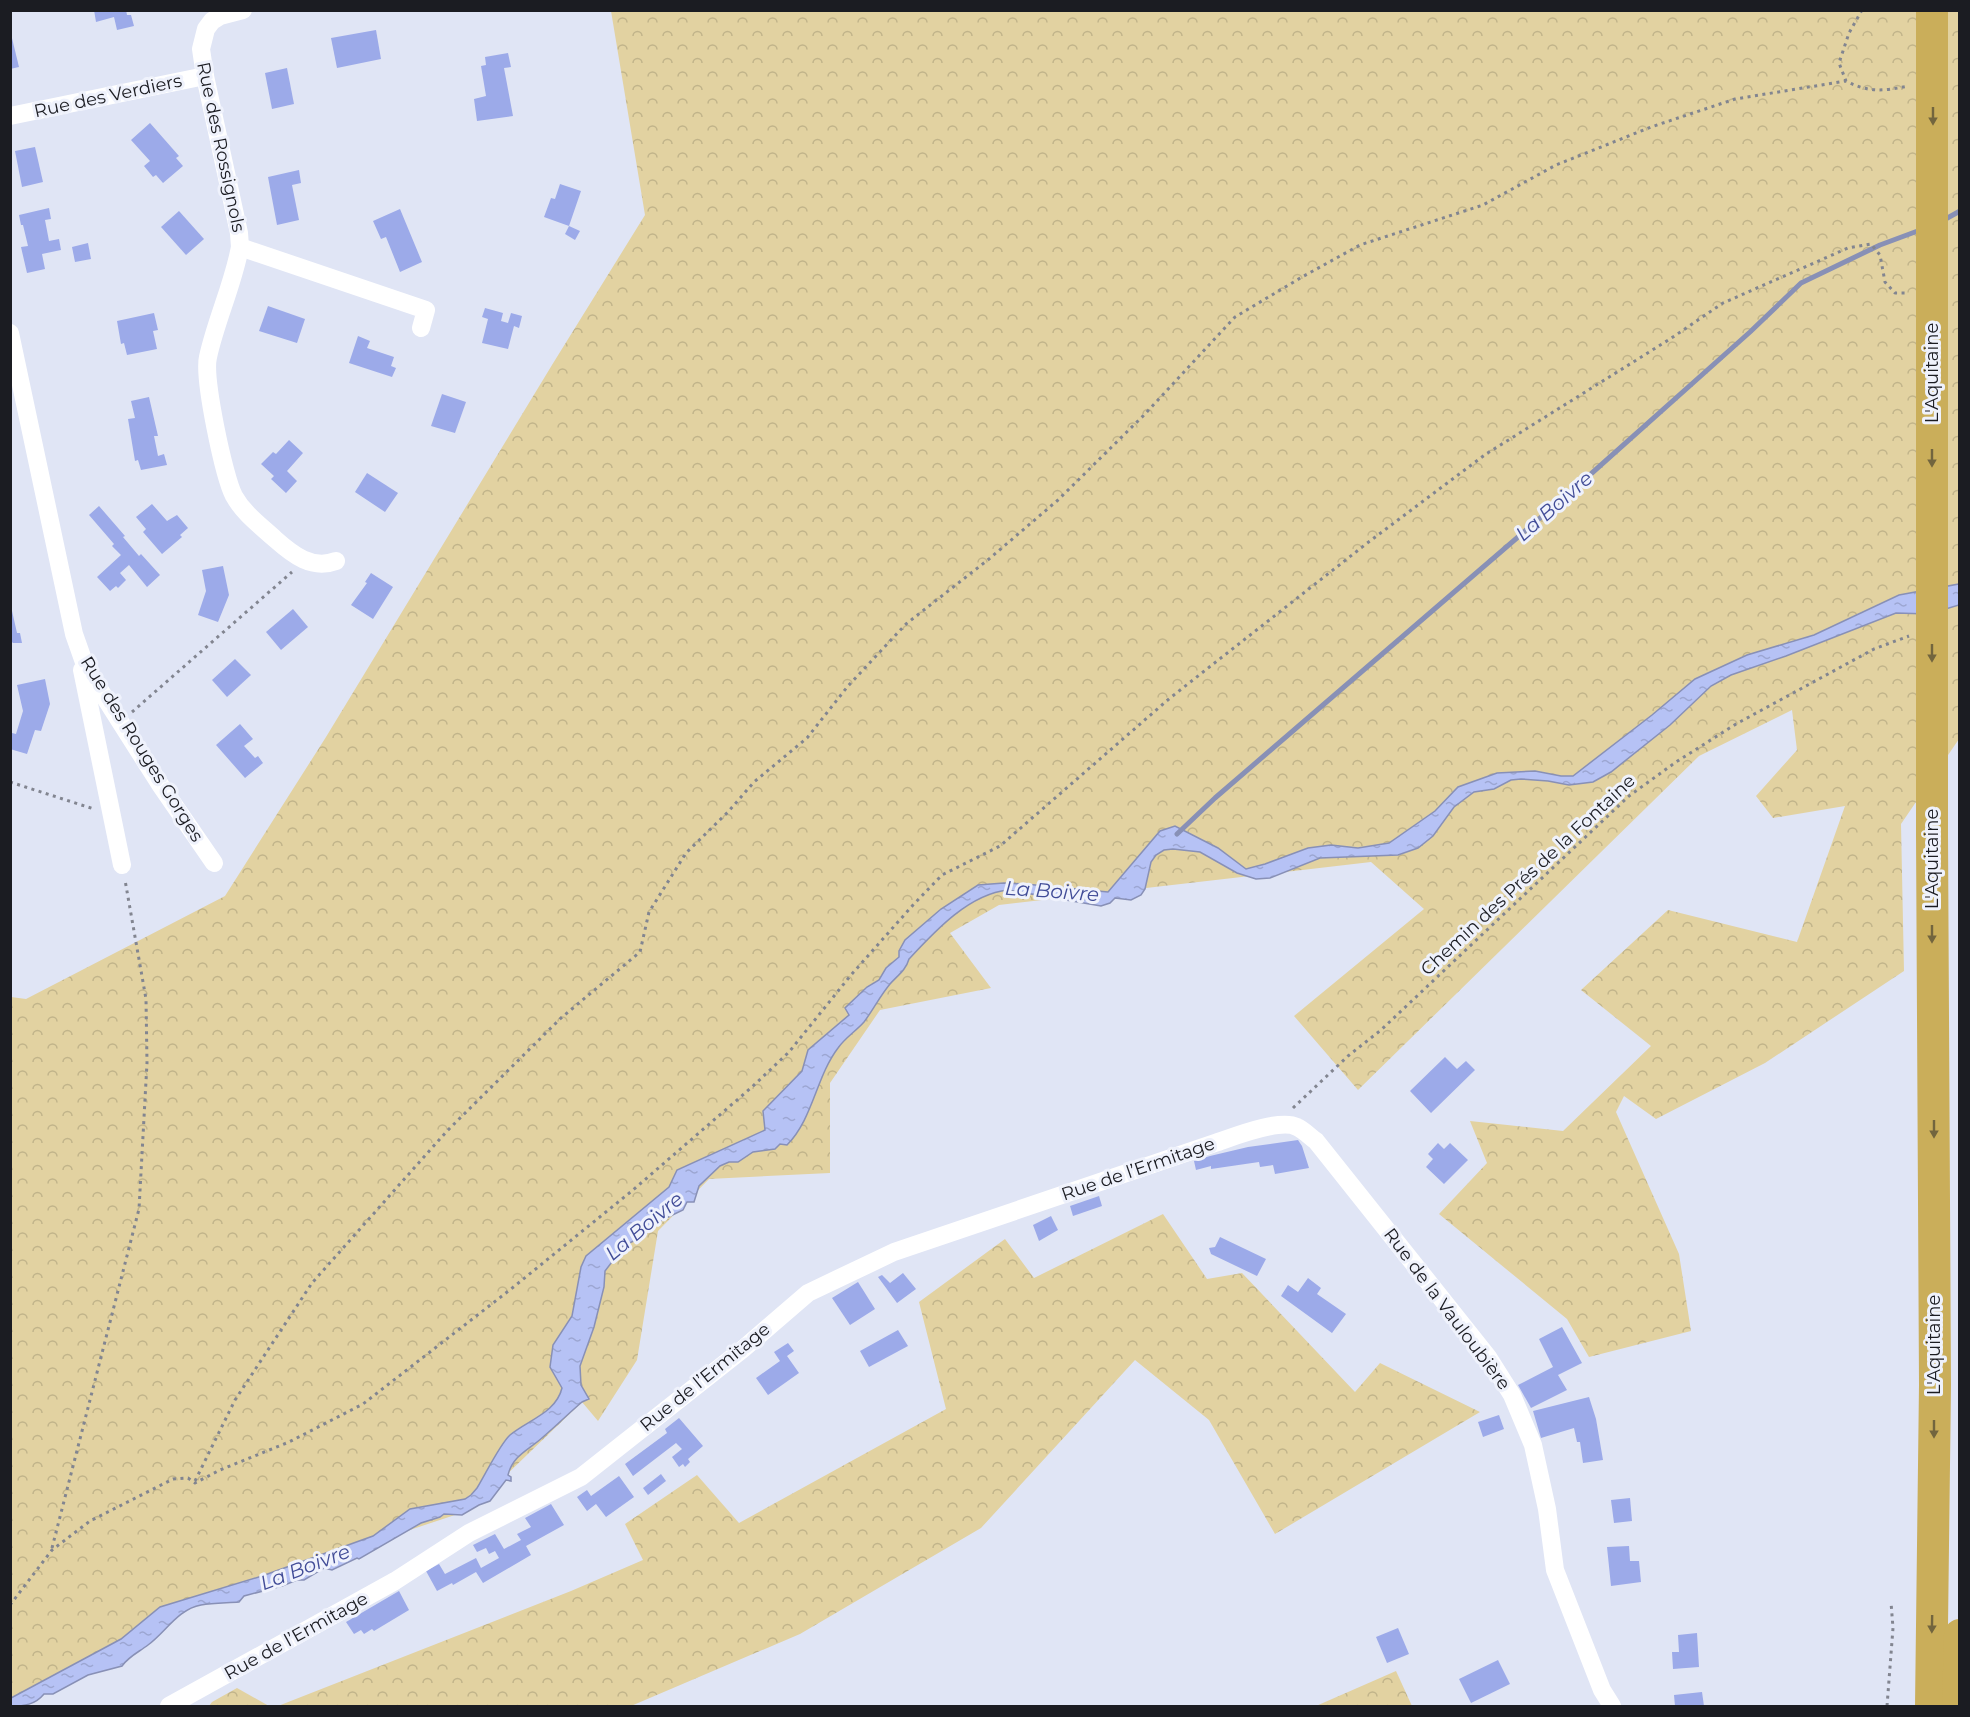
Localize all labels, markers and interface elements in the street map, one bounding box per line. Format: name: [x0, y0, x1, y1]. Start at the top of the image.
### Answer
street label: Rue des Rossignols: [192, 60, 250, 234]
street label: Rue des Verdiers: [32, 70, 184, 122]
one-way arrow: [1928, 107, 1937, 126]
street label: L'Aquitaine: [1921, 323, 1943, 423]
one-way arrow: [1927, 449, 1937, 468]
water label: La Boivre: [1511, 466, 1597, 546]
one-way arrow: [1927, 644, 1937, 663]
street label: Rue des Rouges Gorges: [76, 652, 208, 846]
street label: Chemin des Prés de la Fontaine: [1416, 770, 1640, 980]
street label: L'Aquitaine: [1921, 809, 1943, 909]
water label: La Boivre: [1004, 876, 1100, 906]
one-way arrow: [1928, 925, 1937, 944]
one-way arrow: [1929, 1120, 1938, 1139]
street label: Rue de l’Ermitage: [1058, 1132, 1218, 1206]
water label: La Boivre: [600, 1187, 688, 1265]
street label: Rue de la Vauloubière: [1379, 1224, 1515, 1394]
street label: L'Aquitaine: [1923, 1295, 1945, 1395]
street label: Rue de l’Ermitage: [636, 1318, 775, 1436]
one-way arrow: [1929, 1420, 1939, 1439]
water label: La Boivre: [257, 1539, 353, 1595]
street label: Rue de l’Ermitage: [220, 1587, 372, 1685]
one-way arrow: [1928, 1615, 1937, 1634]

